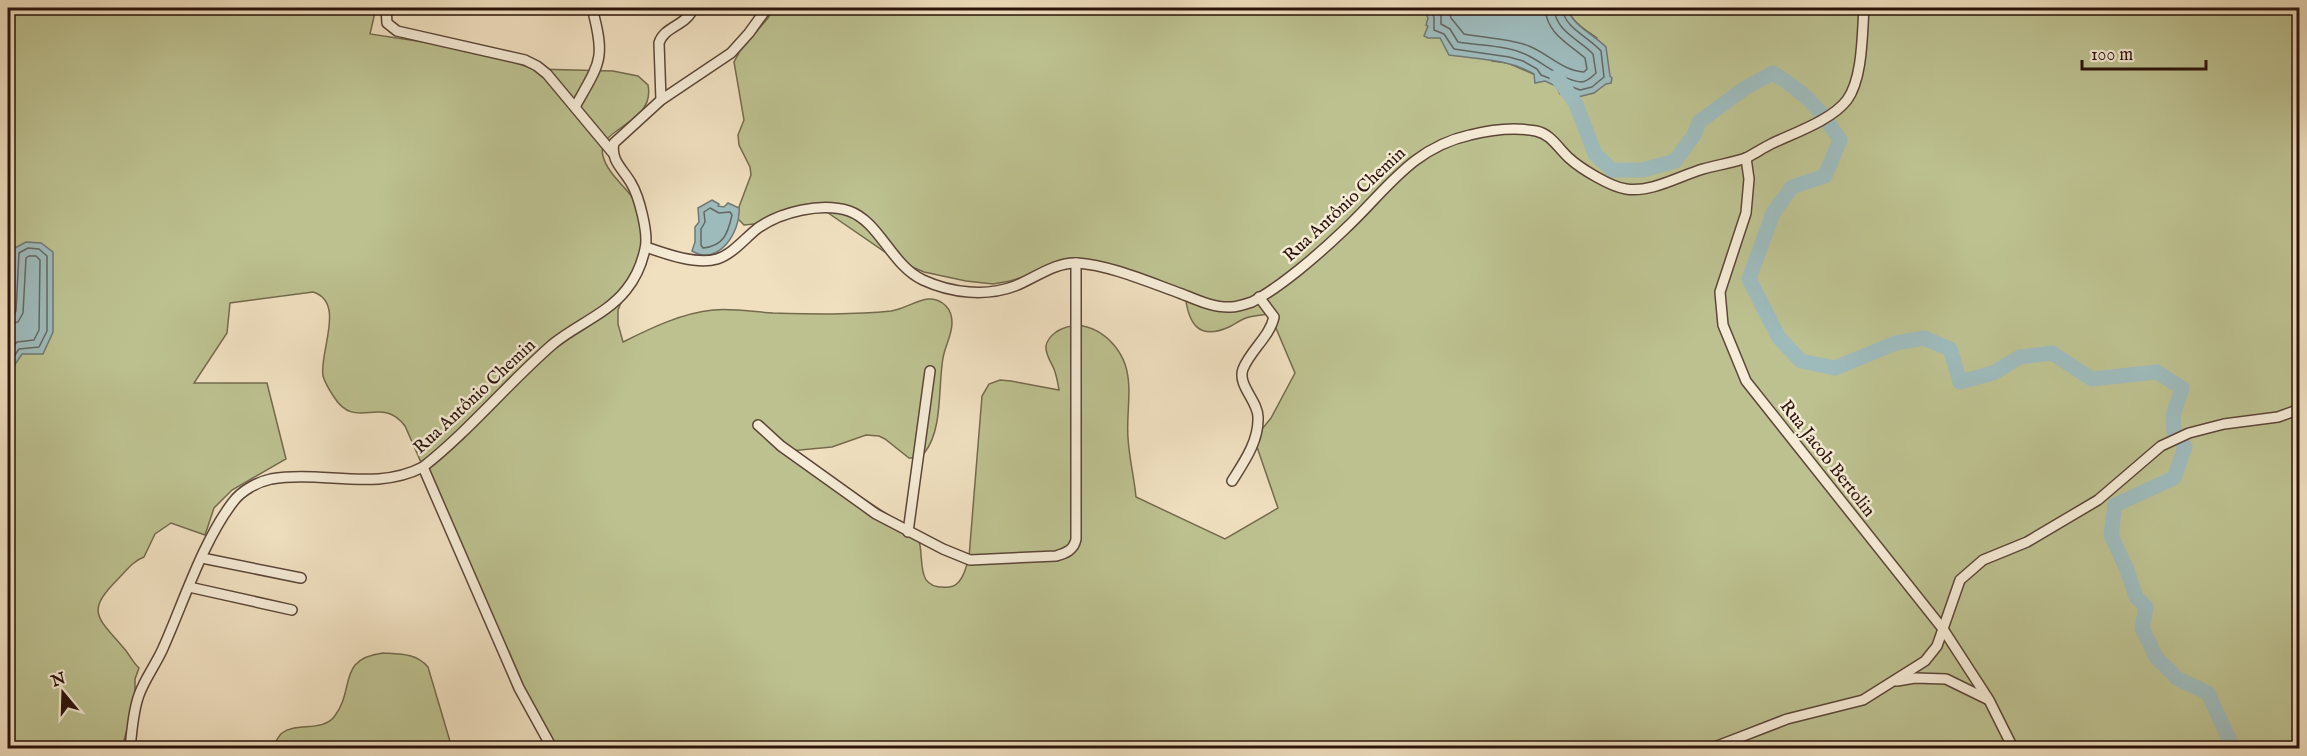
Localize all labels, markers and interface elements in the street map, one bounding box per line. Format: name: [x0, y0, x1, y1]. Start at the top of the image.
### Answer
scale bar: [2082, 33, 2206, 71]
text: 100 m: [2091, 44, 2133, 67]
street label: Rua Antônio Chemin: [1279, 142, 1411, 268]
street label: Rua Antônio Chemin: [409, 334, 541, 460]
street label: Rua Jacob Bertolin: [1774, 396, 1880, 522]
north arrow: [33, 663, 93, 723]
text: N: [48, 669, 69, 693]

